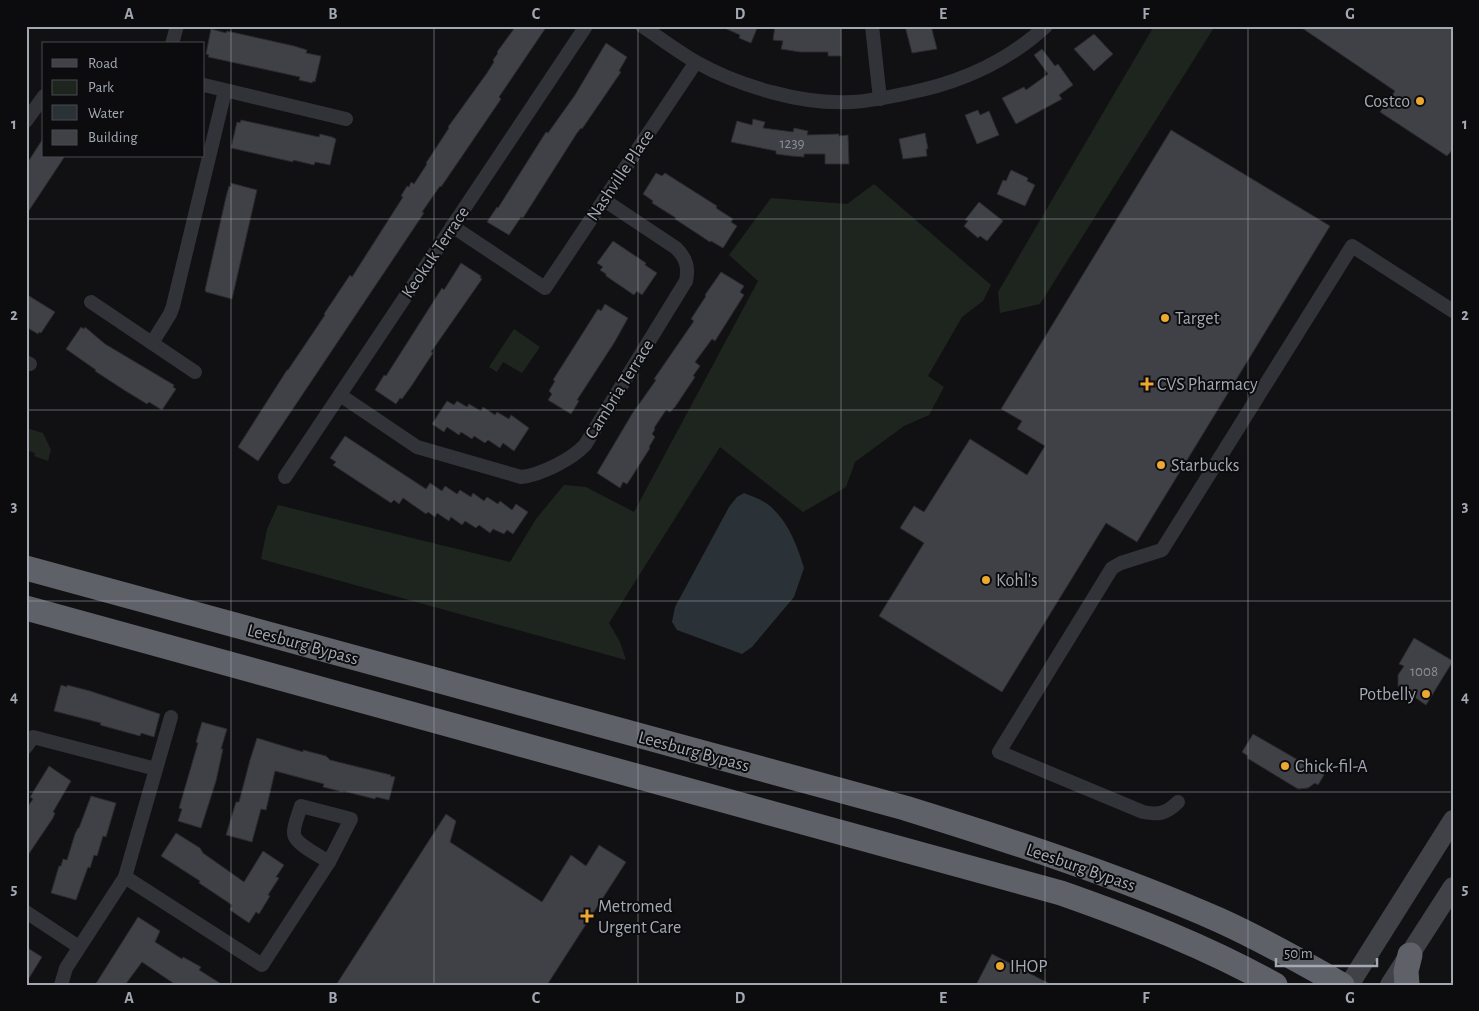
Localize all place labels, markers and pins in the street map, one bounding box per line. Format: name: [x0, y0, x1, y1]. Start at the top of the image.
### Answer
place label: Costco: [1364, 93, 1410, 111]
marker: Costco: [1414, 95, 1426, 107]
place label: Target: [1175, 310, 1220, 328]
marker: Target: [1159, 312, 1171, 324]
place label: CVS Pharmacy: [1157, 376, 1258, 394]
marker: CVS Pharmacy: [1141, 378, 1153, 390]
place label: Starbucks: [1171, 457, 1239, 475]
marker: Starbucks: [1155, 459, 1167, 471]
place label: Kohl's: [996, 572, 1038, 590]
marker: Kohl's: [980, 574, 992, 586]
place label: Potbelly: [1359, 686, 1416, 704]
marker: Potbelly: [1420, 688, 1432, 700]
place label: Chick-fil-A: [1295, 758, 1368, 776]
marker: Chick-fil-A: [1279, 760, 1291, 772]
place label: Metromed Urgent Care: [598, 898, 681, 937]
marker: Metromed Urgent Care: [580, 909, 594, 923]
place label: IHOP: [1010, 958, 1048, 976]
marker: IHOP: [994, 960, 1006, 972]

